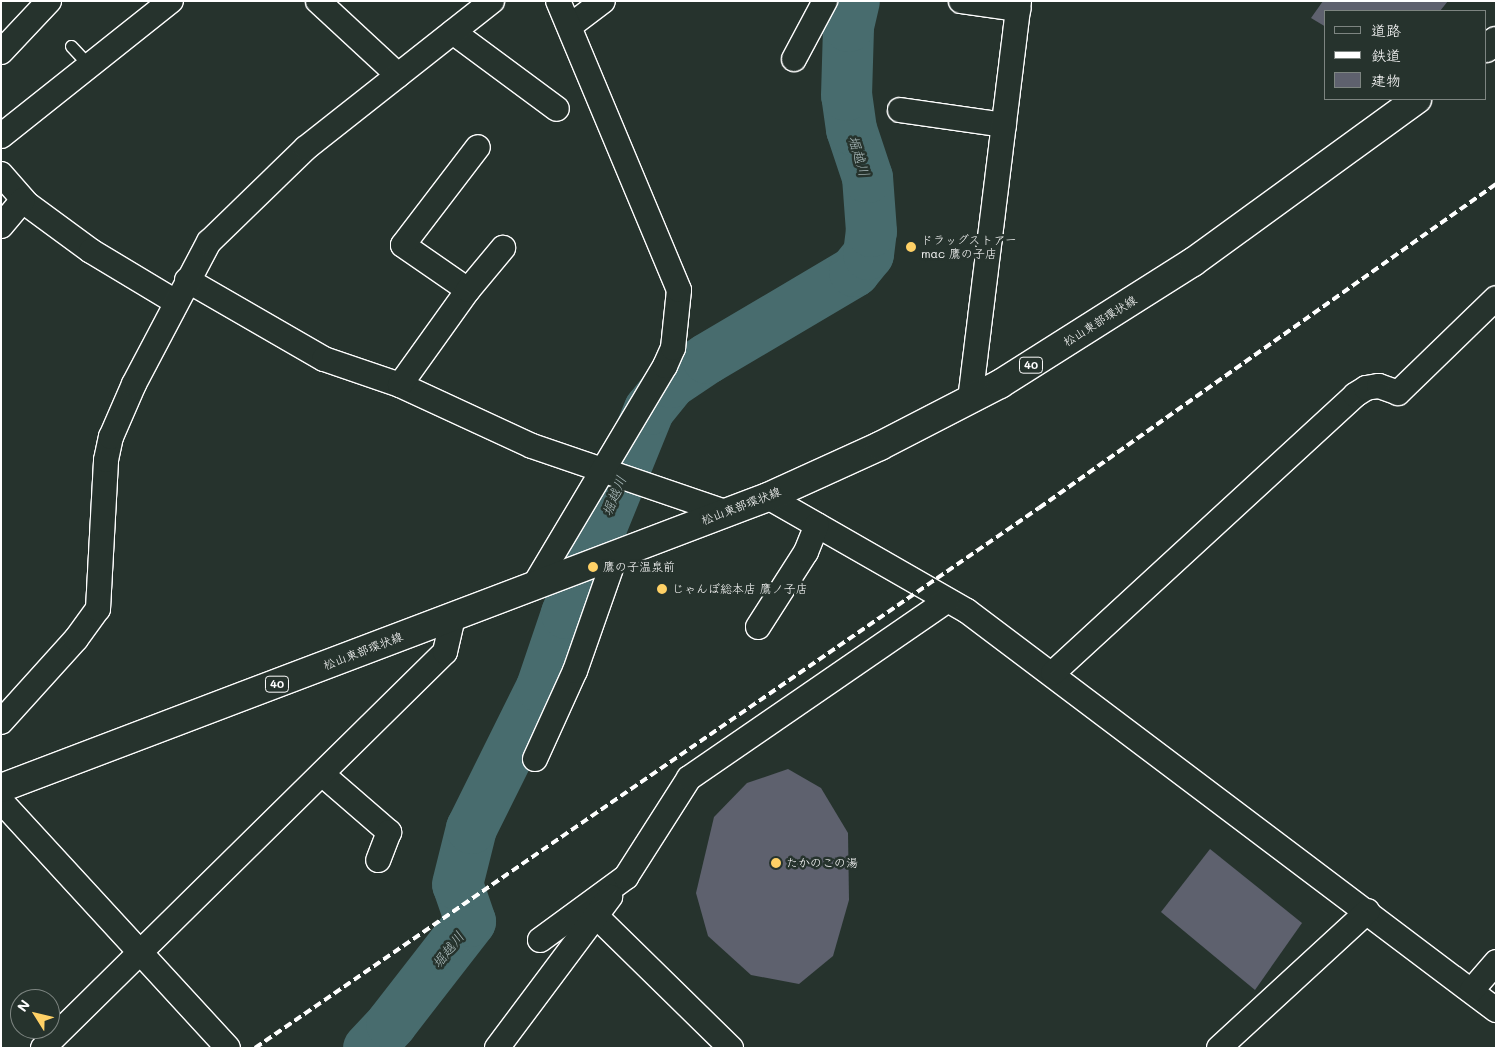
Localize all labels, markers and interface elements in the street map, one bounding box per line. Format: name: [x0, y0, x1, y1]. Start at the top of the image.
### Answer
legend: [1324, 10, 1487, 100]
text: 道路: [1371, 20, 1401, 40]
text: 鉄道: [1371, 45, 1401, 65]
text: 建物: [1371, 70, 1401, 90]
water label: 堀越川: [845, 133, 873, 179]
place label: ドラッグストアー mac 鷹の子店: [921, 233, 1017, 261]
marker: ドラッグストアー mac 鷹の子店: [905, 241, 917, 253]
street label: 松山東部環状線: [1061, 293, 1139, 349]
road number: 40: [1018, 356, 1044, 374]
water label: 堀越川: [598, 473, 630, 519]
street label: 松山東部環状線: [699, 484, 783, 528]
place label: 鷹の子温泉前: [603, 560, 675, 574]
marker: 鷹の子温泉前: [587, 561, 599, 573]
place label: じゃんぼ総本店 鷹ノ子店: [672, 582, 808, 596]
marker: じゃんぼ総本店 鷹ノ子店: [656, 583, 668, 595]
street label: 松山東部環状線: [321, 629, 405, 673]
road number: 40: [264, 676, 290, 692]
place label: たかのこの湯: [786, 856, 858, 870]
marker: たかのこの湯: [770, 857, 782, 869]
water label: 堀越川: [428, 928, 468, 972]
north arrow: [10, 989, 60, 1039]
text: N: [12, 996, 34, 1015]

